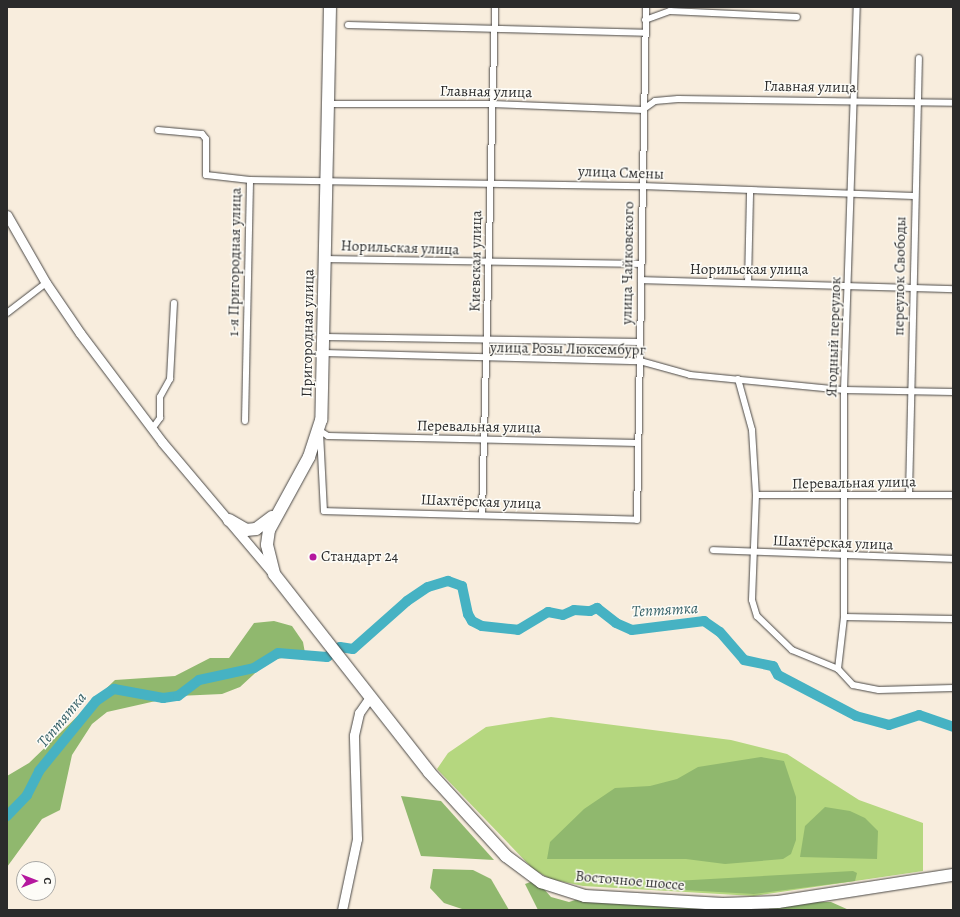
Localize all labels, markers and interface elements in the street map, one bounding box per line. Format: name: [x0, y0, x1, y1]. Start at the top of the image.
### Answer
street label: Главная улица: [764, 77, 856, 97]
street label: Главная улица: [440, 82, 532, 102]
street label: улица Смены: [578, 163, 664, 183]
street label: 1-я Пригородная улица: [225, 187, 245, 337]
street label: улица Чайковского: [618, 201, 638, 325]
street label: Киевская улица: [466, 210, 486, 312]
street label: переулок Свободы: [890, 216, 910, 336]
street label: Норильская улица: [340, 237, 460, 259]
street label: Норильская улица: [690, 261, 808, 279]
street label: Пригородная улица: [298, 269, 318, 397]
street label: Ягодный переулок: [823, 276, 845, 398]
street label: улица Розы Люксембург: [490, 339, 646, 359]
street label: Перевальная улица: [417, 417, 541, 437]
street label: Перевальная улица: [792, 473, 916, 493]
street label: Шахтёрская улица: [420, 491, 542, 513]
street label: Шахтёрская улица: [772, 532, 894, 554]
place label: Стандарт 24: [321, 548, 398, 566]
marker: Стандарт 24: [308, 552, 318, 562]
water label: Тептятка: [631, 599, 699, 621]
water label: Тептятка: [33, 688, 91, 752]
north arrow: [16, 861, 56, 901]
street label: Восточное шоссе: [575, 867, 685, 895]
text: С: [40, 878, 55, 884]

